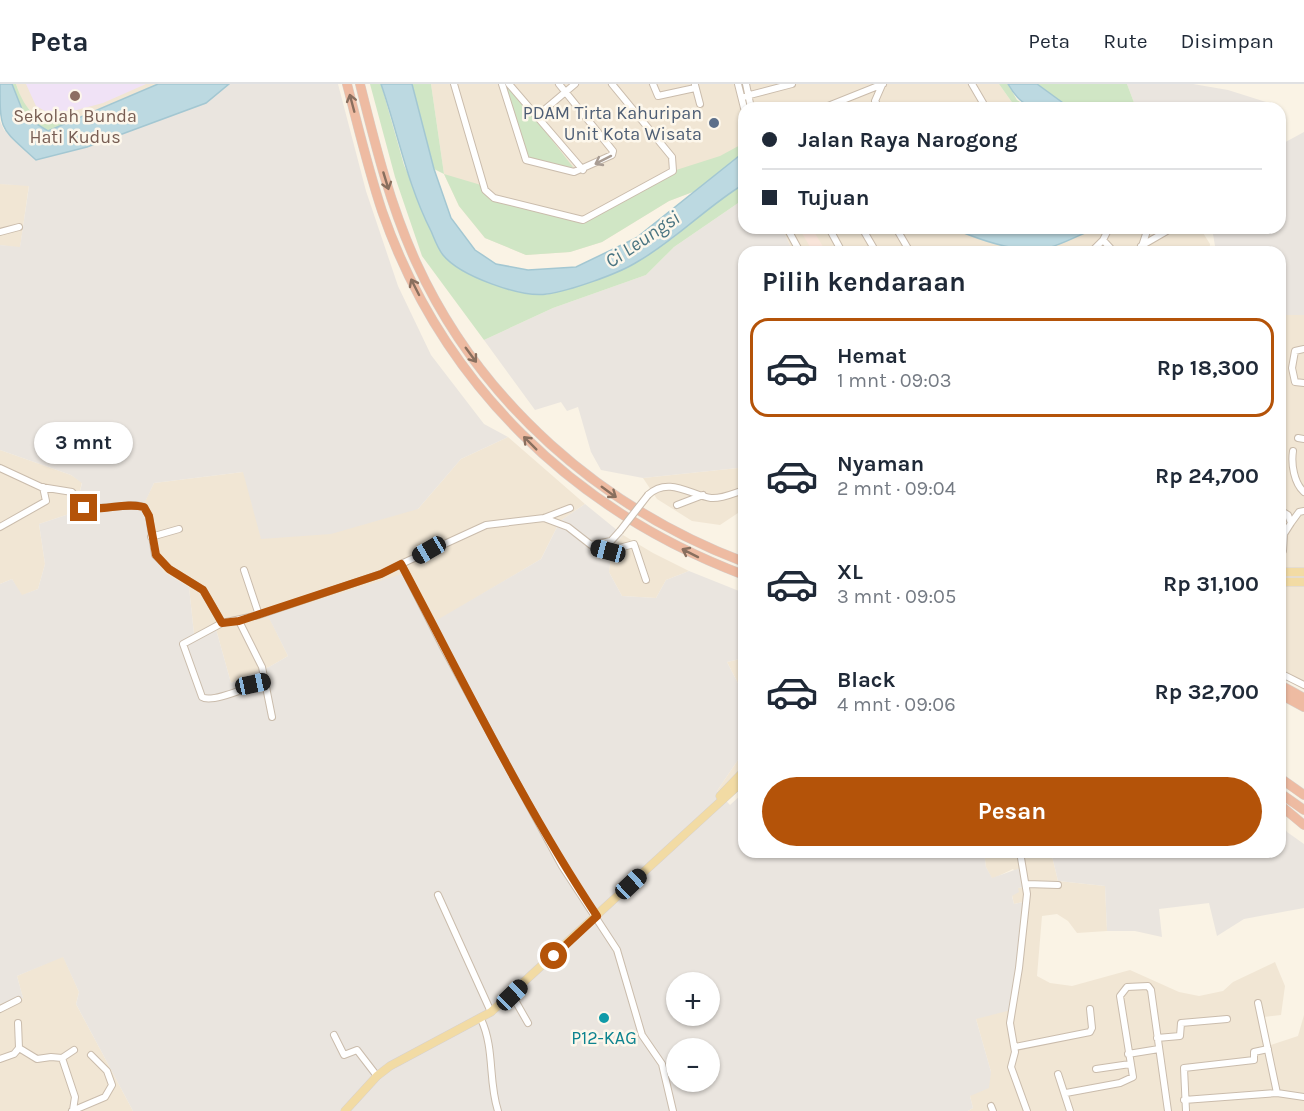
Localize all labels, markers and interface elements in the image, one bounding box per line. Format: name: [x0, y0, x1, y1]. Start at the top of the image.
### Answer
text: Peta: [30, 25, 89, 58]
text: Peta: [1028, 29, 1070, 53]
text: Rute: [1103, 29, 1147, 53]
text: Disimpan: [1180, 29, 1274, 53]
marker: Sekolah Bunda Hati Kudus: [68, 89, 82, 103]
one-way arrow: [345, 94, 357, 113]
place label: PDAM Tirta Kahuripan Unit Kota Wisata: [523, 102, 702, 145]
place label: Sekolah Bunda Hati Kudus: [13, 105, 137, 148]
marker: PDAM Tirta Kahuripan Unit Kota Wisata: [707, 116, 721, 130]
text: Jalan Raya Narogong: [798, 127, 1018, 153]
one-way arrow: [595, 154, 612, 166]
one-way arrow: [381, 171, 392, 190]
text: Tujuan: [798, 185, 869, 211]
water label: Ci Leungsi: [601, 206, 684, 273]
text: Pilih kendaraan: [762, 266, 966, 298]
one-way arrow: [409, 278, 420, 296]
icon: car: [765, 341, 819, 395]
text: Hemat: [837, 343, 907, 369]
one-way arrow: [465, 347, 477, 363]
text: Rp 18,300: [1157, 355, 1259, 381]
text: 1 mnt · 09:03: [837, 369, 952, 392]
callout: 3 mnt: [34, 421, 134, 463]
text: 3 mnt: [55, 431, 112, 454]
one-way arrow: [523, 435, 538, 450]
icon: car: [765, 449, 819, 503]
text: Nyaman: [837, 451, 924, 477]
text: Rp 24,700: [1155, 463, 1259, 489]
text: 2 mnt · 09:04: [837, 477, 956, 500]
one-way arrow: [601, 486, 617, 498]
route end: [70, 494, 97, 521]
car: [409, 533, 449, 567]
car: [588, 538, 628, 564]
one-way arrow: [682, 547, 699, 559]
icon: car: [765, 557, 819, 611]
text: XL: [837, 559, 863, 585]
text: Rp 31,100: [1163, 571, 1259, 597]
text: 3 mnt · 09:05: [837, 585, 956, 608]
icon: car: [765, 665, 819, 719]
text: Black: [837, 667, 896, 693]
car: [234, 671, 272, 697]
text: Rp 32,700: [1155, 679, 1259, 705]
text: 4 mnt · 09:06: [837, 693, 956, 716]
button: Pesan: [762, 777, 1262, 846]
car: [612, 865, 650, 903]
route start: [540, 942, 567, 969]
map controls: [666, 972, 720, 1092]
button: +: [666, 972, 720, 1026]
car: [493, 976, 531, 1014]
marker: P12-KAG: [597, 1011, 611, 1025]
place label: P12-KAG: [571, 1027, 637, 1049]
button: −: [666, 1038, 720, 1092]

